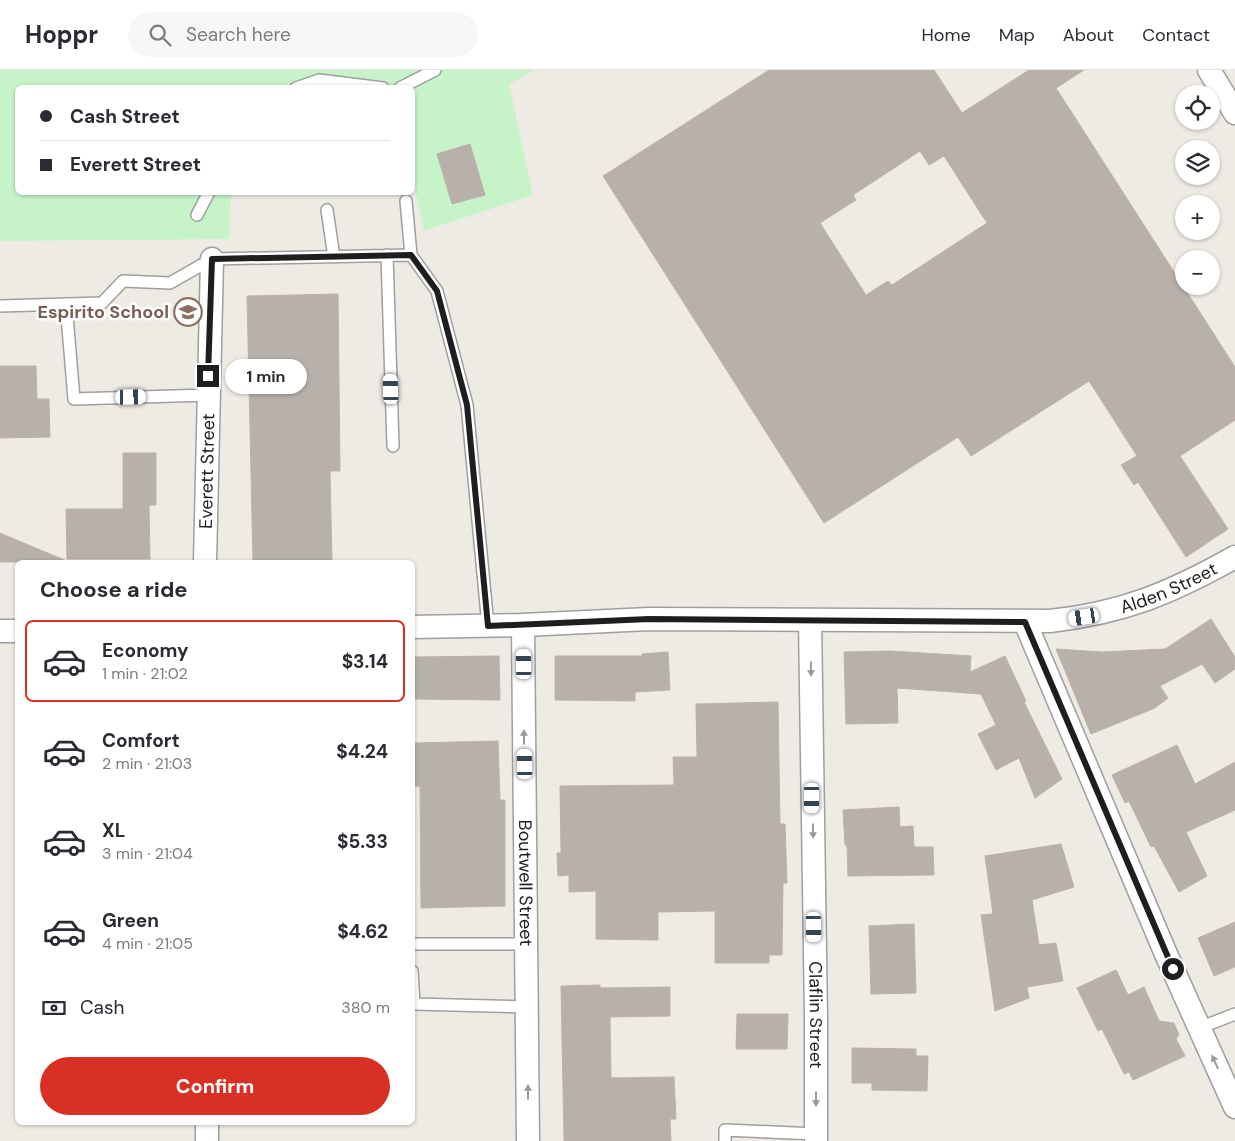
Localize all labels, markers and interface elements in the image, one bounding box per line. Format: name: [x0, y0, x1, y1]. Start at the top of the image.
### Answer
search box: [128, 12, 478, 57]
text: Hoppr: [25, 19, 98, 50]
icon: search: [146, 21, 174, 49]
text: Search here: [186, 22, 291, 47]
text: Home: [921, 23, 971, 47]
text: Map: [999, 23, 1035, 47]
text: About: [1063, 23, 1114, 47]
text: Contact: [1142, 23, 1210, 47]
map controls: [1175, 85, 1220, 295]
button: locate: [1175, 85, 1220, 130]
text: Cash Street: [70, 104, 180, 129]
button: layers: [1175, 140, 1220, 185]
text: Everett Street: [70, 152, 201, 177]
button: +: [1175, 195, 1220, 240]
button: −: [1175, 250, 1220, 295]
school or university icon: Espirito School: [173, 297, 203, 327]
place label: Espirito School: [37, 300, 169, 324]
callout: 1 min: [226, 358, 308, 394]
route end: [197, 365, 219, 387]
text: 1 min: [247, 366, 285, 387]
car: [382, 374, 399, 404]
car: [115, 389, 146, 405]
street label: Everett Street: [194, 413, 220, 529]
street label: Alden Street: [1117, 557, 1222, 619]
text: Choose a ride: [40, 575, 188, 604]
car: [1068, 607, 1099, 627]
text: Economy: [102, 638, 189, 663]
icon: car: [42, 639, 87, 684]
text: $3.14: [342, 649, 388, 674]
car: [516, 649, 531, 679]
one-way arrow: [807, 661, 815, 677]
text: 1 min · 21:02: [102, 663, 188, 684]
text: Comfort: [102, 728, 180, 753]
icon: car: [42, 729, 87, 774]
one-way arrow: [520, 729, 528, 745]
text: $4.24: [336, 739, 388, 764]
car: [517, 749, 532, 779]
text: 2 min · 21:03: [102, 753, 192, 774]
car: [804, 783, 819, 813]
text: XL: [102, 818, 125, 843]
icon: car: [42, 819, 87, 864]
street label: Boutwell Street: [513, 820, 538, 946]
one-way arrow: [809, 823, 817, 839]
text: $5.33: [337, 829, 388, 854]
text: 3 min · 21:04: [102, 843, 193, 864]
text: Green: [102, 908, 159, 933]
icon: car: [42, 909, 87, 954]
car: [806, 912, 821, 942]
text: $4.62: [337, 919, 388, 944]
text: 4 min · 21:05: [102, 933, 193, 954]
route start: [1162, 958, 1184, 980]
street label: Claflin Street: [803, 961, 828, 1069]
icon: cash: [40, 994, 68, 1022]
text: Cash: [80, 995, 124, 1020]
text: 380 m: [341, 997, 390, 1018]
one-way arrow: [1210, 1055, 1218, 1069]
button: Confirm: [40, 1057, 390, 1115]
one-way arrow: [524, 1084, 532, 1100]
one-way arrow: [812, 1091, 820, 1107]

